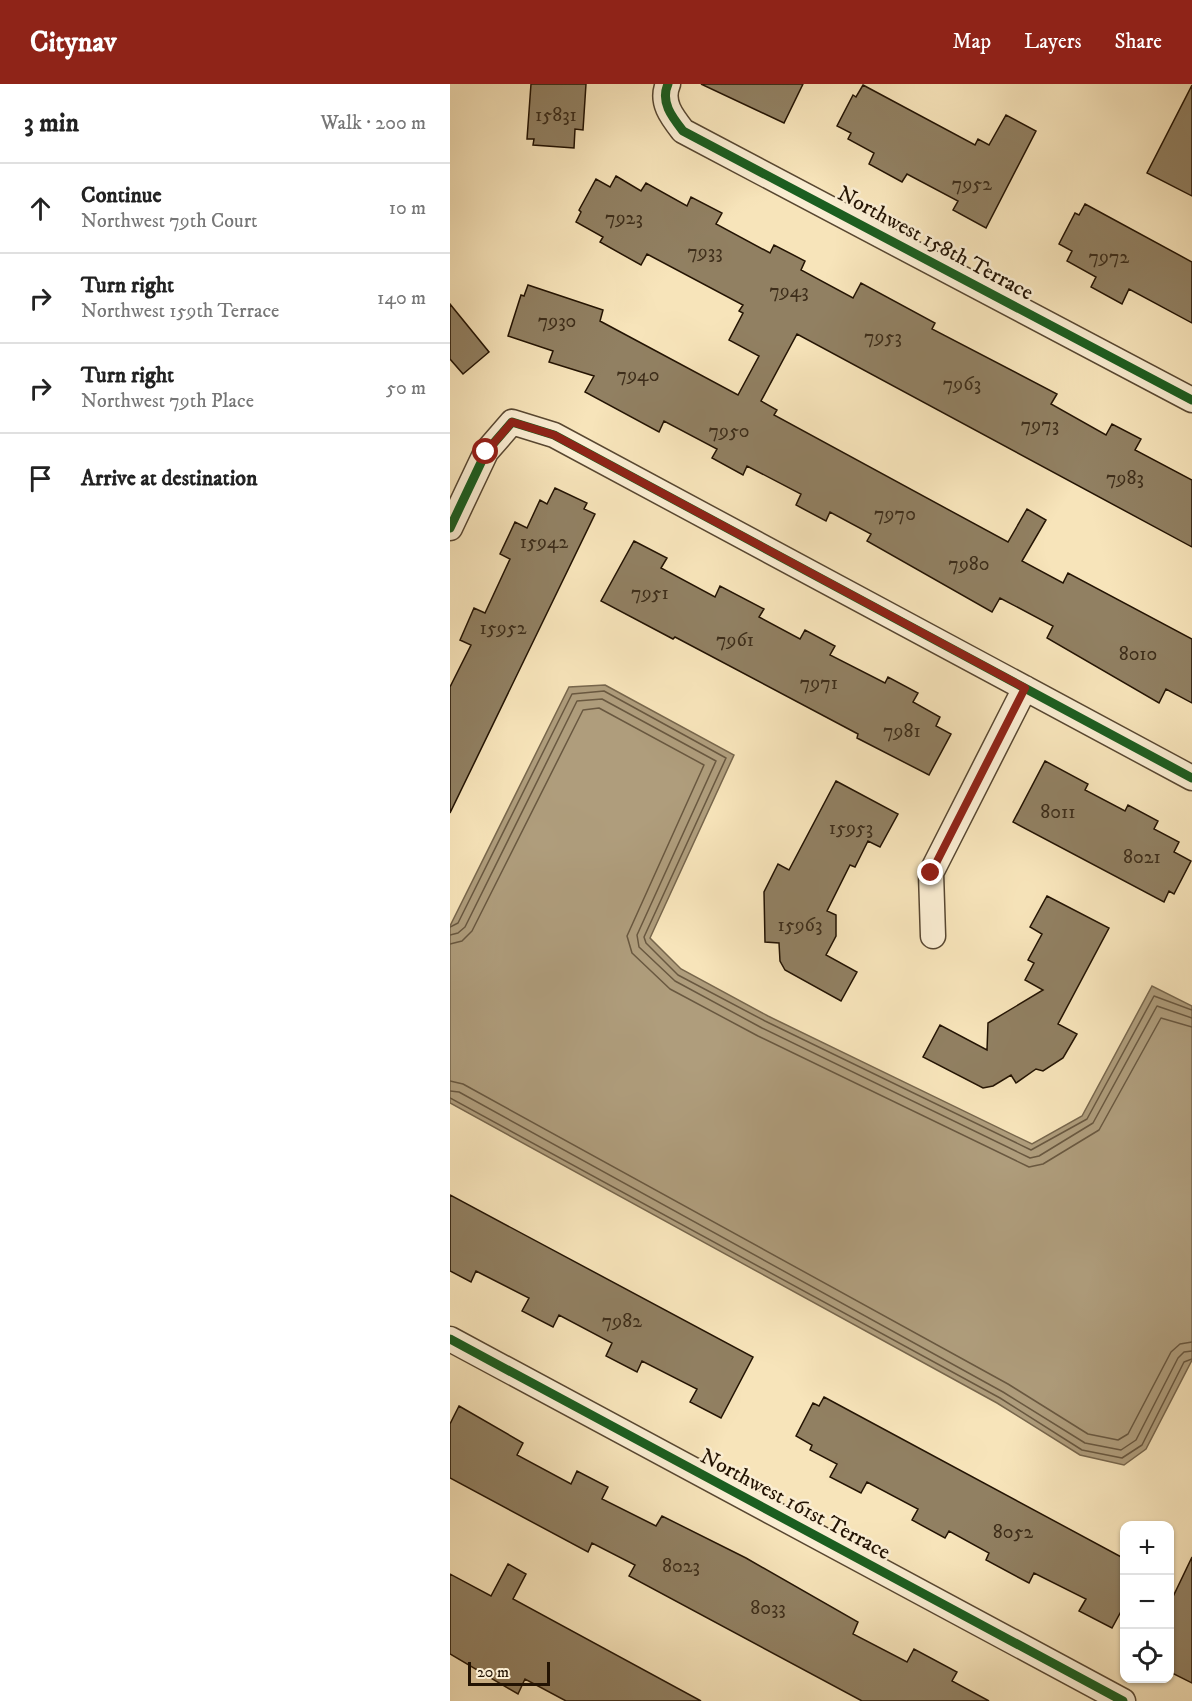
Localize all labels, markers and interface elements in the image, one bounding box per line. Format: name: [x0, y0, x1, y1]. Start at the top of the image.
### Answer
text: Citynav: [30, 25, 117, 60]
text: Map: [952, 29, 991, 55]
text: Layers: [1024, 29, 1082, 55]
text: Share: [1115, 29, 1162, 55]
house number: 15831: [535, 103, 577, 128]
text: 3 min: [24, 107, 79, 140]
text: Walk · 200 m: [320, 111, 426, 136]
house number: 7952: [952, 172, 992, 197]
street label: Northwest 158th Terrace: [833, 180, 1038, 306]
text: Continue: [81, 182, 162, 209]
icon: ahead: [24, 192, 57, 225]
text: 10 m: [389, 196, 426, 221]
house number: 7923: [605, 206, 643, 231]
text: Northwest 79th Court: [81, 209, 258, 234]
house number: 7933: [687, 240, 723, 265]
house number: 7972: [1089, 245, 1130, 270]
text: Turn right: [81, 272, 174, 299]
house number: 7943: [769, 279, 809, 304]
icon: right: [24, 282, 57, 315]
text: 140 m: [377, 286, 426, 311]
text: Northwest 159th Terrace: [81, 299, 279, 324]
house number: 7930: [538, 309, 576, 334]
house number: 7953: [864, 325, 902, 350]
text: Turn right: [81, 362, 174, 389]
house number: 7940: [617, 363, 659, 388]
icon: right: [24, 372, 57, 405]
house number: 7963: [943, 372, 981, 397]
text: 50 m: [386, 376, 426, 401]
text: Northwest 79th Place: [81, 389, 254, 414]
house number: 7973: [1021, 413, 1059, 438]
house number: 7950: [708, 419, 750, 444]
route start: [472, 438, 498, 464]
icon: arrive: [24, 462, 57, 495]
text: Arrive at destination: [81, 465, 258, 492]
house number: 7983: [1106, 466, 1144, 491]
house number: 7970: [874, 502, 916, 527]
house number: 15942: [520, 530, 568, 555]
house number: 7980: [948, 552, 990, 577]
house number: 7951: [631, 581, 669, 606]
house number: 15952: [480, 616, 527, 641]
house number: 7961: [716, 628, 754, 653]
house number: 8010: [1119, 642, 1157, 667]
house number: 7971: [800, 671, 838, 696]
house number: 7981: [883, 719, 921, 744]
house number: 8011: [1040, 800, 1076, 825]
house number: 15953: [829, 816, 873, 841]
house number: 8021: [1123, 845, 1161, 870]
route end: [917, 859, 943, 885]
house number: 15963: [777, 913, 823, 938]
house number: 7982: [602, 1309, 642, 1334]
street label: Northwest 161st Terrace: [696, 1443, 895, 1566]
house number: 8052: [993, 1520, 1033, 1545]
map controls: [1120, 1521, 1174, 1683]
button: +: [1120, 1521, 1174, 1575]
house number: 8023: [662, 1554, 700, 1579]
button: −: [1120, 1575, 1174, 1629]
house number: 8033: [750, 1596, 786, 1621]
button: locate: [1120, 1629, 1174, 1683]
scale bar: [468, 1659, 550, 1686]
text: 20 m: [477, 1662, 509, 1682]

